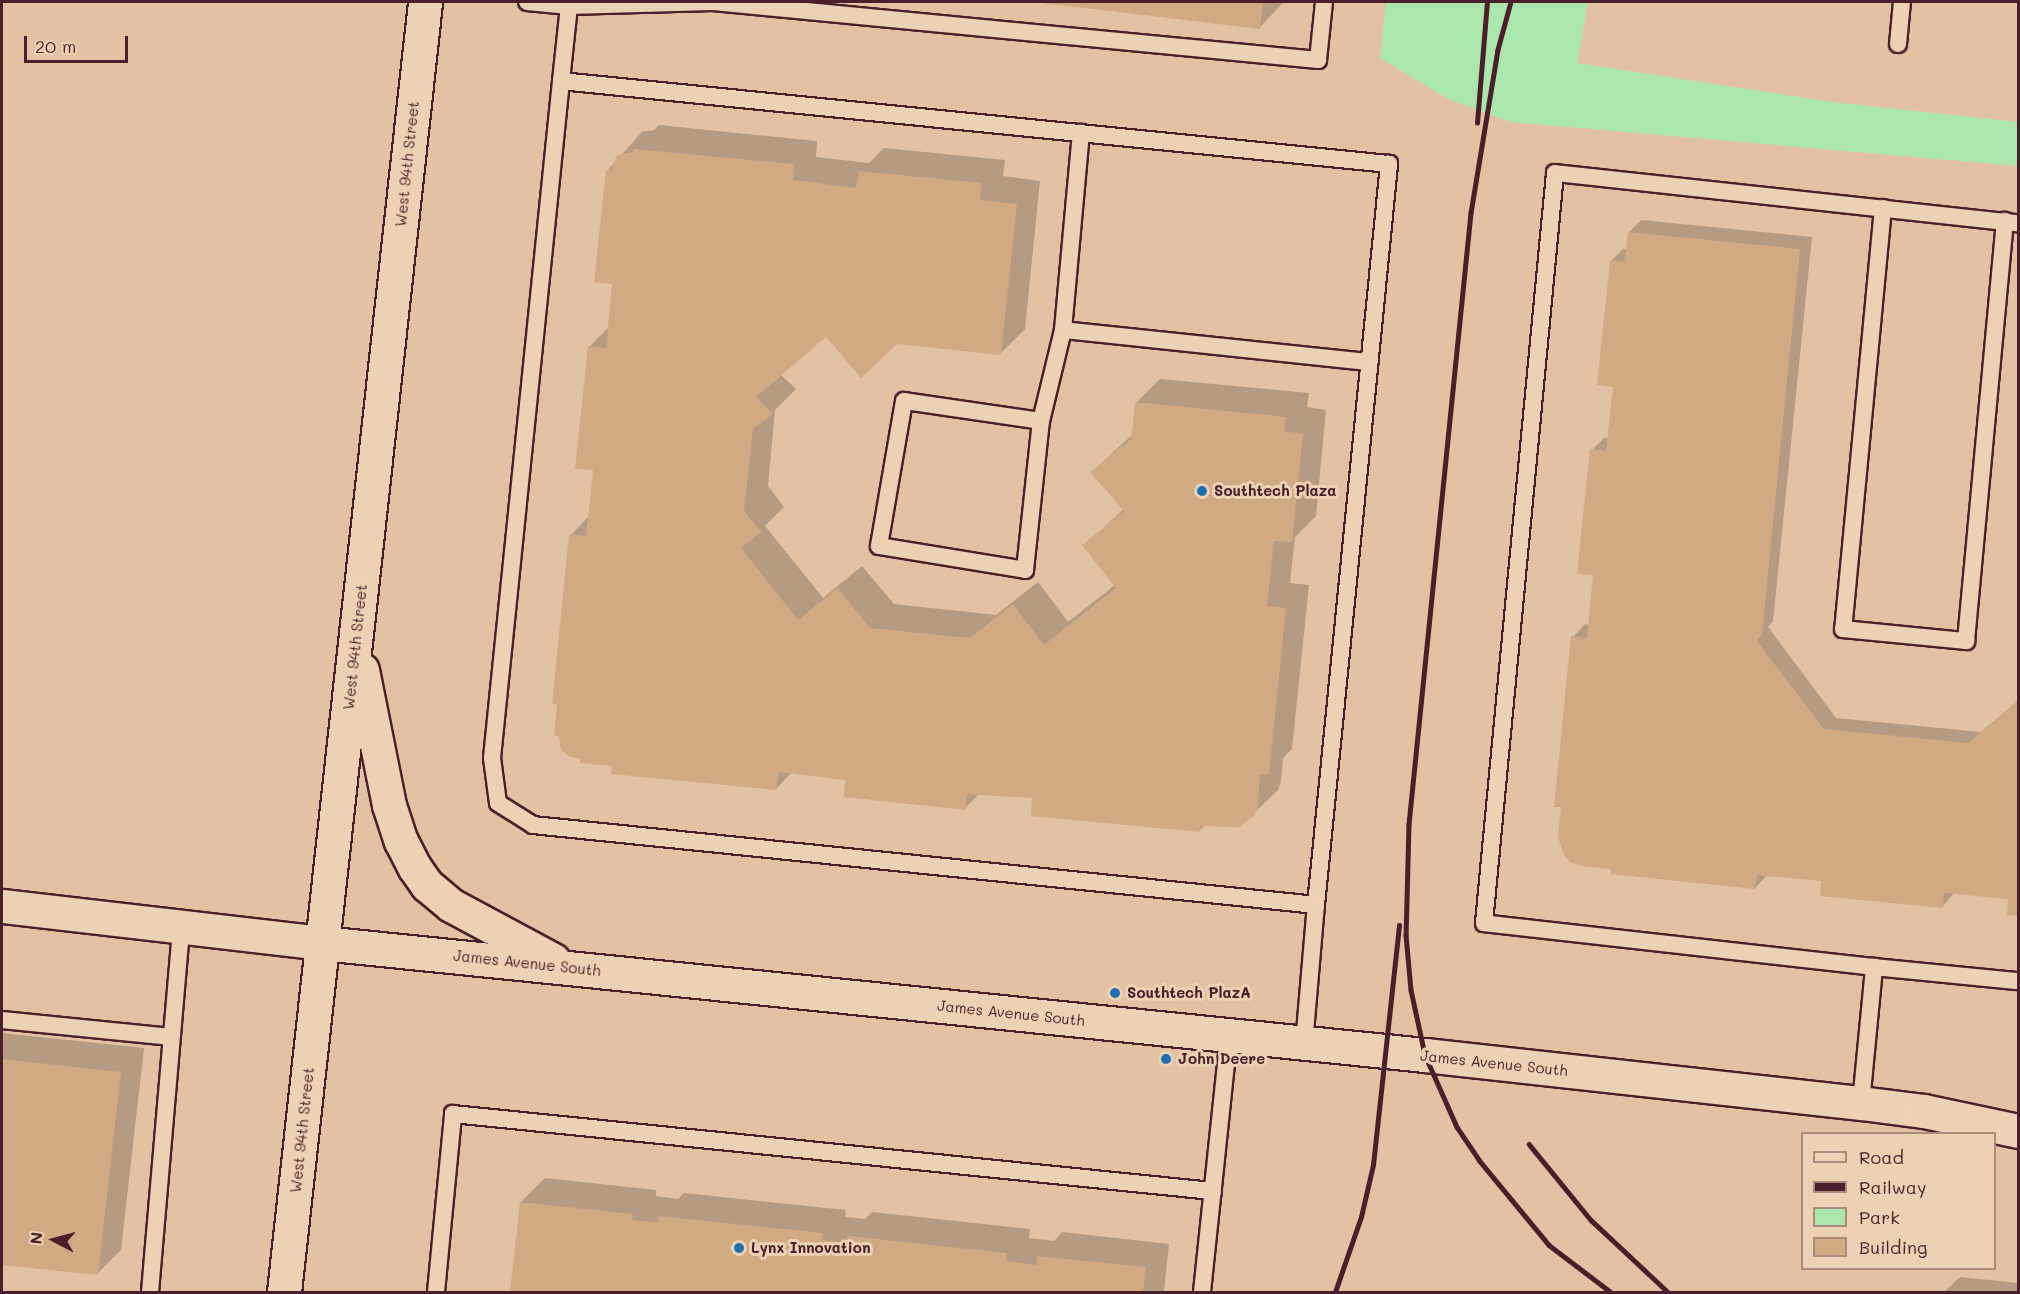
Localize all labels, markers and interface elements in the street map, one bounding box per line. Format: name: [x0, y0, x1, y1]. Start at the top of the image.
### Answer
scale bar: [27, 24, 130, 62]
text: 20 m: [35, 34, 76, 58]
street label: West 94th Street: [391, 100, 423, 228]
place label: Southtech Plaza: [1214, 482, 1336, 500]
marker: Southtech Plaza: [1195, 484, 1209, 498]
street label: West 94th Street: [339, 583, 371, 711]
street label: James Avenue South: [452, 946, 602, 980]
place label: Southtech PlazA: [1127, 984, 1251, 1002]
marker: Southtech PlazA: [1108, 986, 1122, 1000]
street label: James Avenue South: [936, 996, 1086, 1030]
street label: James Avenue South: [1419, 1046, 1569, 1080]
place label: John Deere: [1178, 1050, 1265, 1068]
marker: John Deere: [1159, 1052, 1173, 1066]
street label: West 94th Street: [286, 1066, 318, 1194]
legend: [1801, 1132, 1996, 1270]
text: Road: [1859, 1145, 1904, 1169]
text: Railway: [1859, 1175, 1926, 1199]
text: Park: [1859, 1205, 1900, 1229]
north arrow: [24, 1210, 84, 1270]
text: N: [25, 1231, 47, 1245]
text: Building: [1859, 1235, 1927, 1259]
place label: Lynx Innovation: [751, 1239, 870, 1257]
marker: Lynx Innovation: [732, 1241, 746, 1255]

